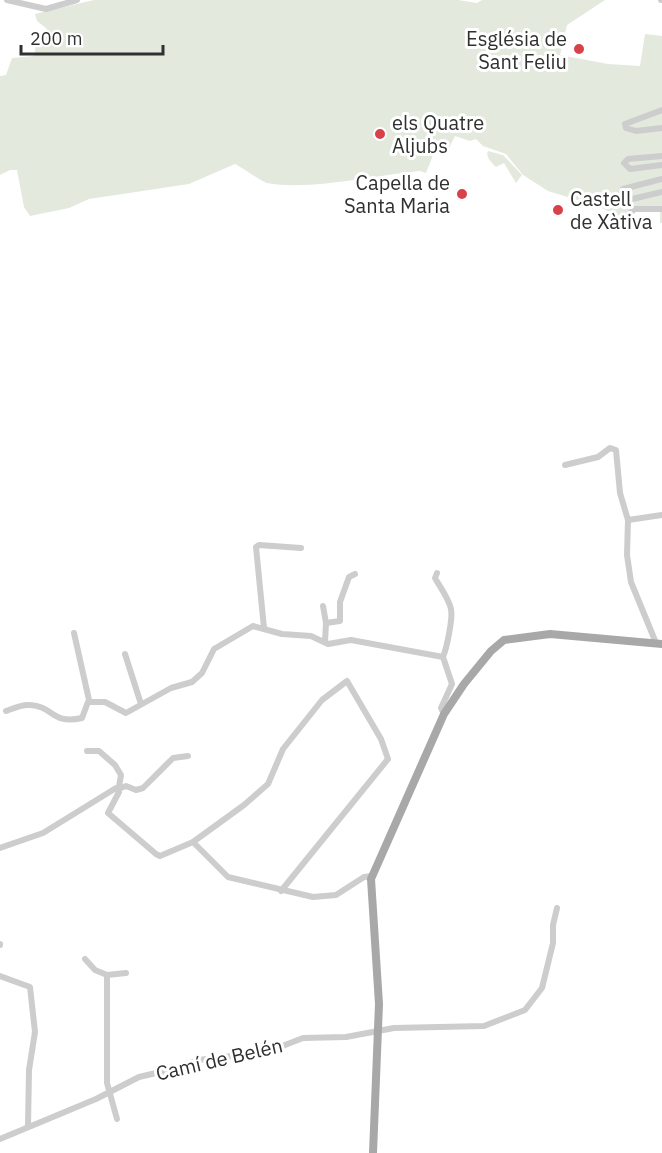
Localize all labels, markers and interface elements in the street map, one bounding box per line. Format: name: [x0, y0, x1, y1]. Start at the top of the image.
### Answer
scale bar: [21, 18, 164, 56]
place label: Església de Sant Feliu: [466, 25, 567, 75]
text: 200 m: [30, 27, 82, 50]
marker: Església de Sant Feliu: [572, 42, 586, 56]
place label: els Quatre Aljubs: [392, 109, 484, 159]
marker: els Quatre Aljubs: [373, 127, 387, 141]
place label: Capella de Santa Maria: [344, 169, 450, 219]
place label: Castell de Xàtiva: [570, 185, 653, 235]
marker: Capella de Santa Maria: [455, 187, 469, 201]
marker: Castell de Xàtiva: [551, 203, 565, 217]
street label: Camí de Belén: [153, 1031, 285, 1087]

